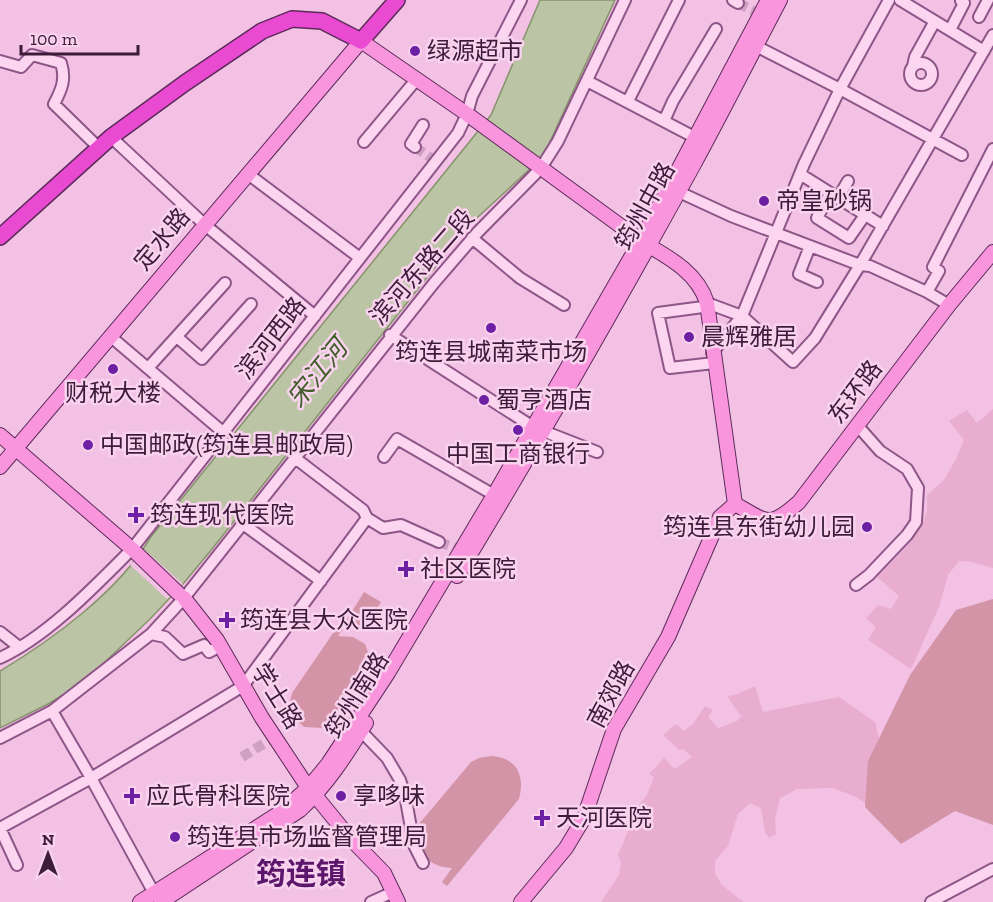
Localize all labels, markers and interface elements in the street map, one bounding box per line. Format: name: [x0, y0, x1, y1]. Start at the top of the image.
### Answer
scale bar: [21, 18, 138, 56]
text: 100 m: [30, 28, 78, 50]
place label: 绿源超市: [427, 36, 523, 65]
marker: 绿源超市: [408, 44, 422, 58]
street label: 筠州中路: [609, 157, 681, 255]
place label: 帝皇砂锅: [776, 186, 872, 215]
marker: 帝皇砂锅: [757, 194, 771, 208]
street label: 定水路: [127, 202, 196, 276]
street label: 滨河东路二段: [363, 203, 480, 331]
street label: 滨河西路: [230, 291, 312, 384]
marker: 筠连县城南菜市场: [484, 321, 498, 335]
place label: 晨辉雅居: [701, 322, 797, 351]
water label: 宋江河: [280, 329, 357, 413]
marker: 晨辉雅居: [682, 330, 696, 344]
place label: 筠连县城南菜市场: [395, 337, 587, 366]
street label: 东环路: [821, 354, 888, 429]
marker: 财税大楼: [106, 362, 120, 376]
place label: 财税大楼: [65, 378, 161, 407]
place label: 蜀亨酒店: [496, 385, 592, 414]
marker: 蜀亨酒店: [477, 393, 491, 407]
marker: 中国工商银行: [511, 423, 525, 437]
place label: 中国邮政(筠连县邮政局): [100, 430, 353, 459]
marker: 中国邮政(筠连县邮政局): [81, 438, 95, 452]
place label: 中国工商银行: [446, 439, 590, 468]
place label: 筠连现代医院: [150, 500, 294, 529]
marker: 筠连现代医院: [127, 506, 145, 524]
place label: 筠连县东街幼儿园: [663, 512, 855, 541]
marker: 筠连县东街幼儿园: [860, 520, 874, 534]
place label: 社区医院: [420, 554, 516, 583]
marker: 社区医院: [397, 560, 415, 578]
place label: 筠连县大众医院: [240, 605, 408, 634]
marker: 筠连县大众医院: [218, 611, 236, 629]
street label: 筠州南路: [319, 646, 394, 743]
street label: 南郊路: [581, 655, 640, 732]
street label: 学士路: [246, 658, 309, 734]
place label: 应氏骨科医院: [146, 781, 290, 810]
place label: 享哆味: [353, 781, 425, 810]
marker: 应氏骨科医院: [123, 787, 141, 805]
marker: 享哆味: [334, 789, 348, 803]
place label: 天河医院: [556, 803, 652, 832]
marker: 天河医院: [533, 809, 551, 827]
place label: 筠连县市场监督管理局: [187, 822, 427, 851]
north arrow: [18, 824, 78, 884]
text: N: [42, 830, 54, 849]
marker: 筠连县市场监督管理局: [168, 830, 182, 844]
district label: 筠连镇: [256, 856, 346, 892]

